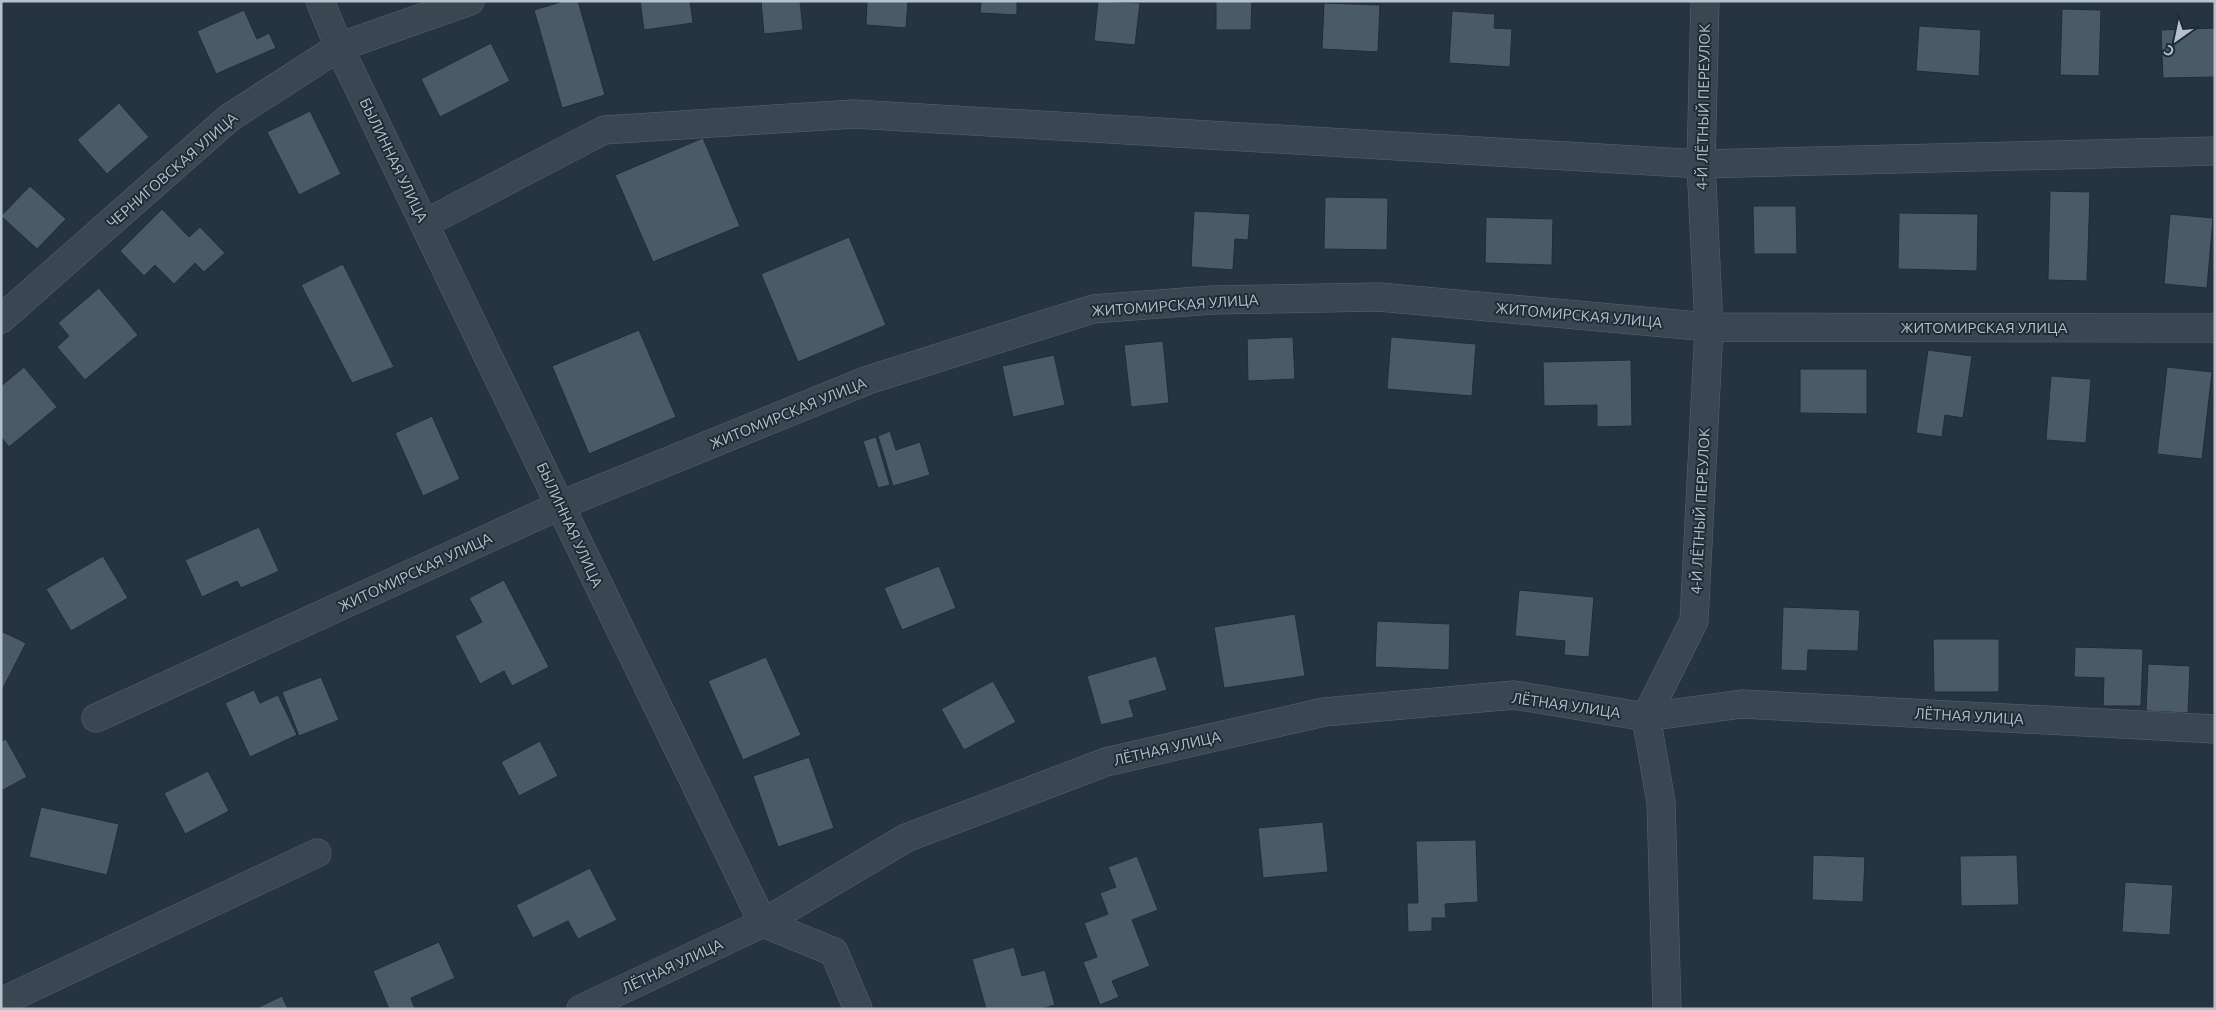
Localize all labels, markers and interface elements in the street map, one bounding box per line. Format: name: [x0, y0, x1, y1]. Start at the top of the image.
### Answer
north arrow: [2151, 15, 2201, 65]
street label: 4-Й ЛЁТНЫЙ ПЕРЕУЛОК: [1693, 24, 1713, 190]
text: С: [2161, 42, 2177, 60]
street label: БЫЛИННАЯ УЛИЦА: [357, 95, 432, 225]
street label: ЧЕРНИГОВСКАЯ УЛИЦА: [103, 109, 241, 231]
street label: ЖИТОМИРСКАЯ УЛИЦА: [1091, 291, 1259, 319]
street label: ЖИТОМИРСКАЯ УЛИЦА: [1495, 299, 1663, 331]
street label: ЖИТОМИРСКАЯ УЛИЦА: [1900, 319, 2068, 336]
street label: ЖИТОМИРСКАЯ УЛИЦА: [707, 374, 869, 452]
street label: 4-Й ЛЁТНЫЙ ПЕРЕУЛОК: [1687, 427, 1713, 595]
street label: БЫЛИННАЯ УЛИЦА: [534, 460, 607, 590]
street label: ЖИТОМИРСКАЯ УЛИЦА: [336, 529, 495, 615]
street label: ЛЁТНАЯ УЛИЦА: [1510, 689, 1622, 721]
street label: ЛЁТНАЯ УЛИЦА: [1914, 705, 2024, 727]
street label: ЛЁТНАЯ УЛИЦА: [1112, 727, 1223, 769]
street label: ЛЁТНАЯ УЛИЦА: [619, 935, 726, 997]

